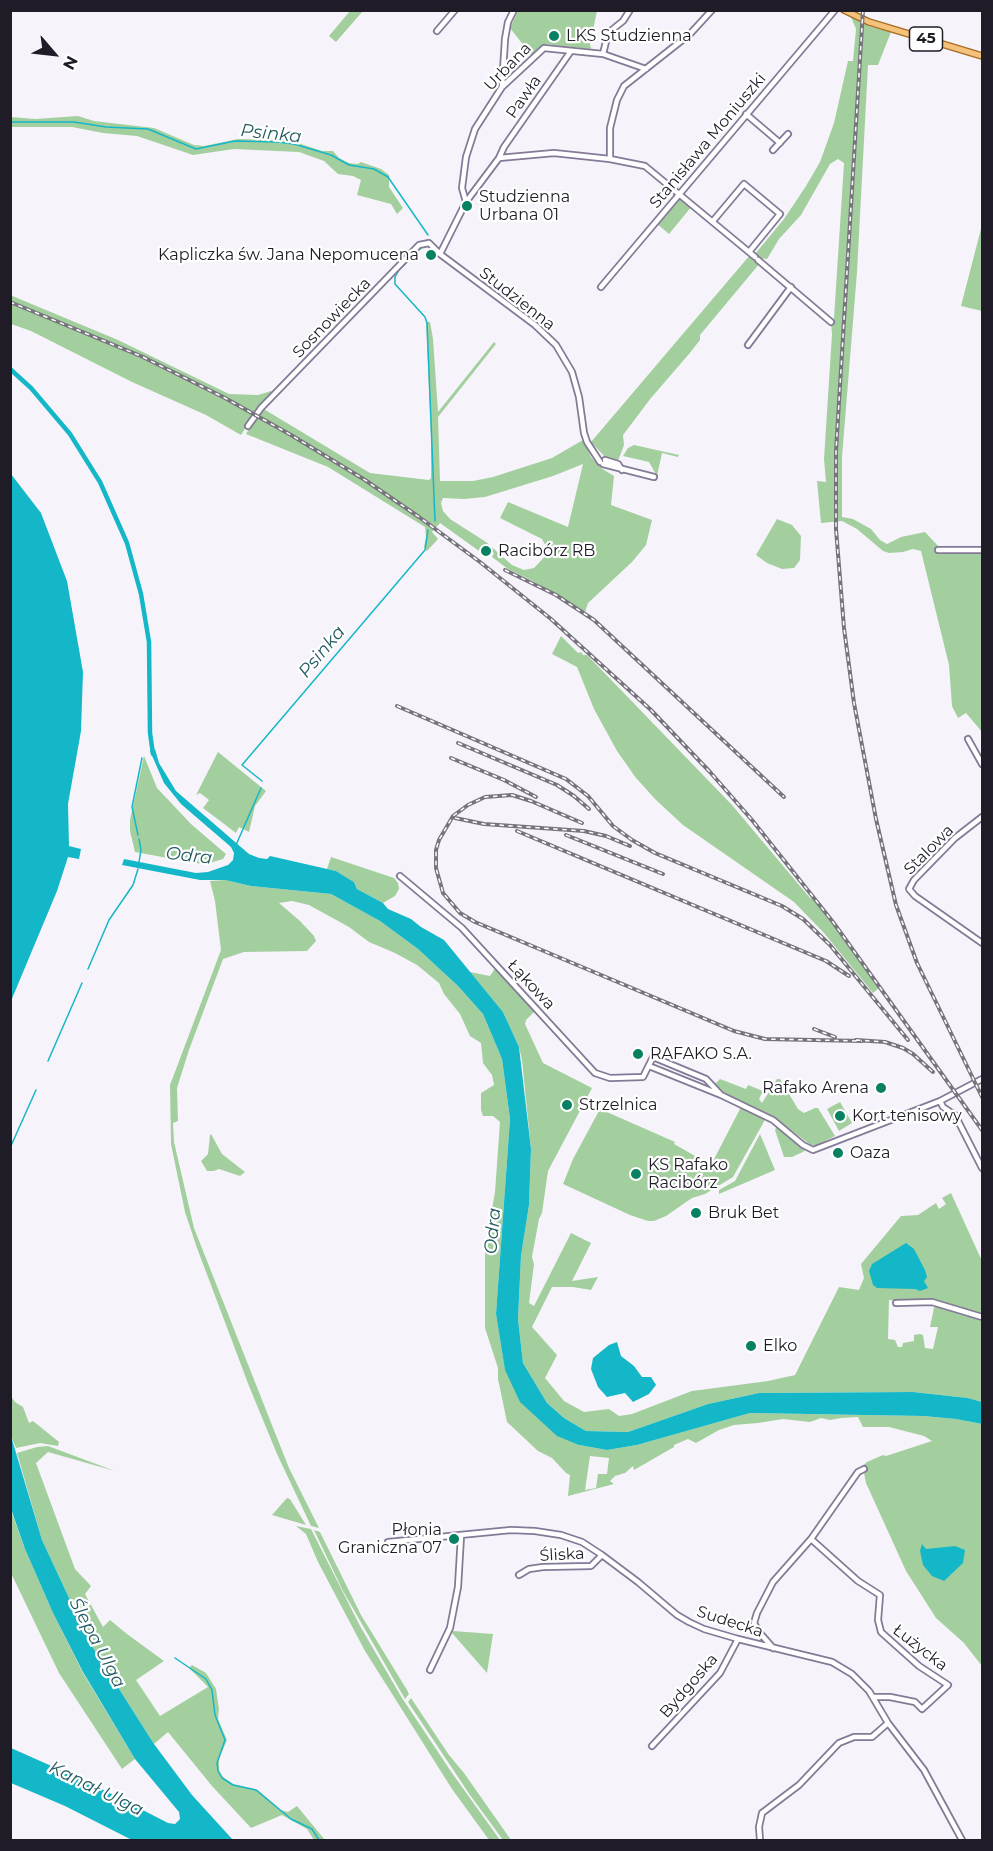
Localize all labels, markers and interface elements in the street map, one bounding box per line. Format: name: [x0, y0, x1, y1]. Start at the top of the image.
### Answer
north arrow: [24, 24, 84, 84]
place label: LKS Studzienna: [566, 26, 692, 46]
road number: 45: [910, 27, 942, 51]
marker: LKS Studzienna: [547, 29, 561, 43]
street label: Urbana: [480, 39, 536, 95]
text: N: [59, 53, 82, 73]
street label: Stanisława Moniuszki: [646, 70, 770, 212]
street label: Pawła: [502, 72, 546, 122]
water label: Psinka: [239, 120, 303, 148]
place label: Studzienna Urbana 01: [479, 187, 570, 225]
marker: Studzienna Urbana 01: [460, 199, 474, 213]
place label: Kapliczka św. Jana Nepomucena: [158, 245, 419, 265]
marker: Kapliczka św. Jana Nepomucena: [424, 248, 438, 262]
street label: Studzienna: [475, 263, 559, 335]
street label: Sosnowiecka: [289, 274, 375, 362]
place label: Racibórz RB: [498, 541, 595, 561]
marker: Racibórz RB: [479, 544, 493, 558]
water label: Psinka: [294, 622, 350, 682]
street label: Stalowa: [900, 821, 958, 879]
water label: Odra: [165, 843, 213, 869]
street label: Łąkowa: [503, 956, 559, 1014]
place label: RAFAKO S.A.: [650, 1044, 752, 1064]
marker: RAFAKO S.A.: [631, 1047, 645, 1061]
place label: Rafako Arena: [762, 1078, 869, 1098]
marker: Rafako Arena: [874, 1081, 888, 1095]
place label: Strzelnica: [579, 1095, 657, 1115]
marker: Strzelnica: [560, 1098, 574, 1112]
place label: Kort tenisowy: [852, 1106, 962, 1126]
marker: Kort tenisowy: [833, 1109, 847, 1123]
place label: Oaza: [850, 1143, 890, 1163]
marker: Oaza: [831, 1146, 845, 1160]
place label: KS Rafako Racibórz: [648, 1155, 728, 1193]
marker: KS Rafako Racibórz: [629, 1167, 643, 1181]
place label: Bruk Bet: [708, 1203, 779, 1223]
marker: Bruk Bet: [689, 1206, 703, 1220]
water label: Odra: [480, 1207, 506, 1255]
place label: Elko: [763, 1336, 797, 1356]
marker: Elko: [744, 1339, 758, 1353]
place label: Płonia Graniczna 07: [338, 1520, 442, 1558]
marker: Płonia Graniczna 07: [447, 1532, 461, 1546]
street label: Śliska: [539, 1544, 585, 1566]
water label: Ślepa Ulga: [64, 1594, 130, 1692]
street label: Sudecka: [694, 1602, 766, 1642]
street label: Łużycka: [889, 1621, 951, 1675]
street label: Bydgoska: [656, 1650, 722, 1722]
water label: Kanał Ulga: [45, 1757, 147, 1821]

